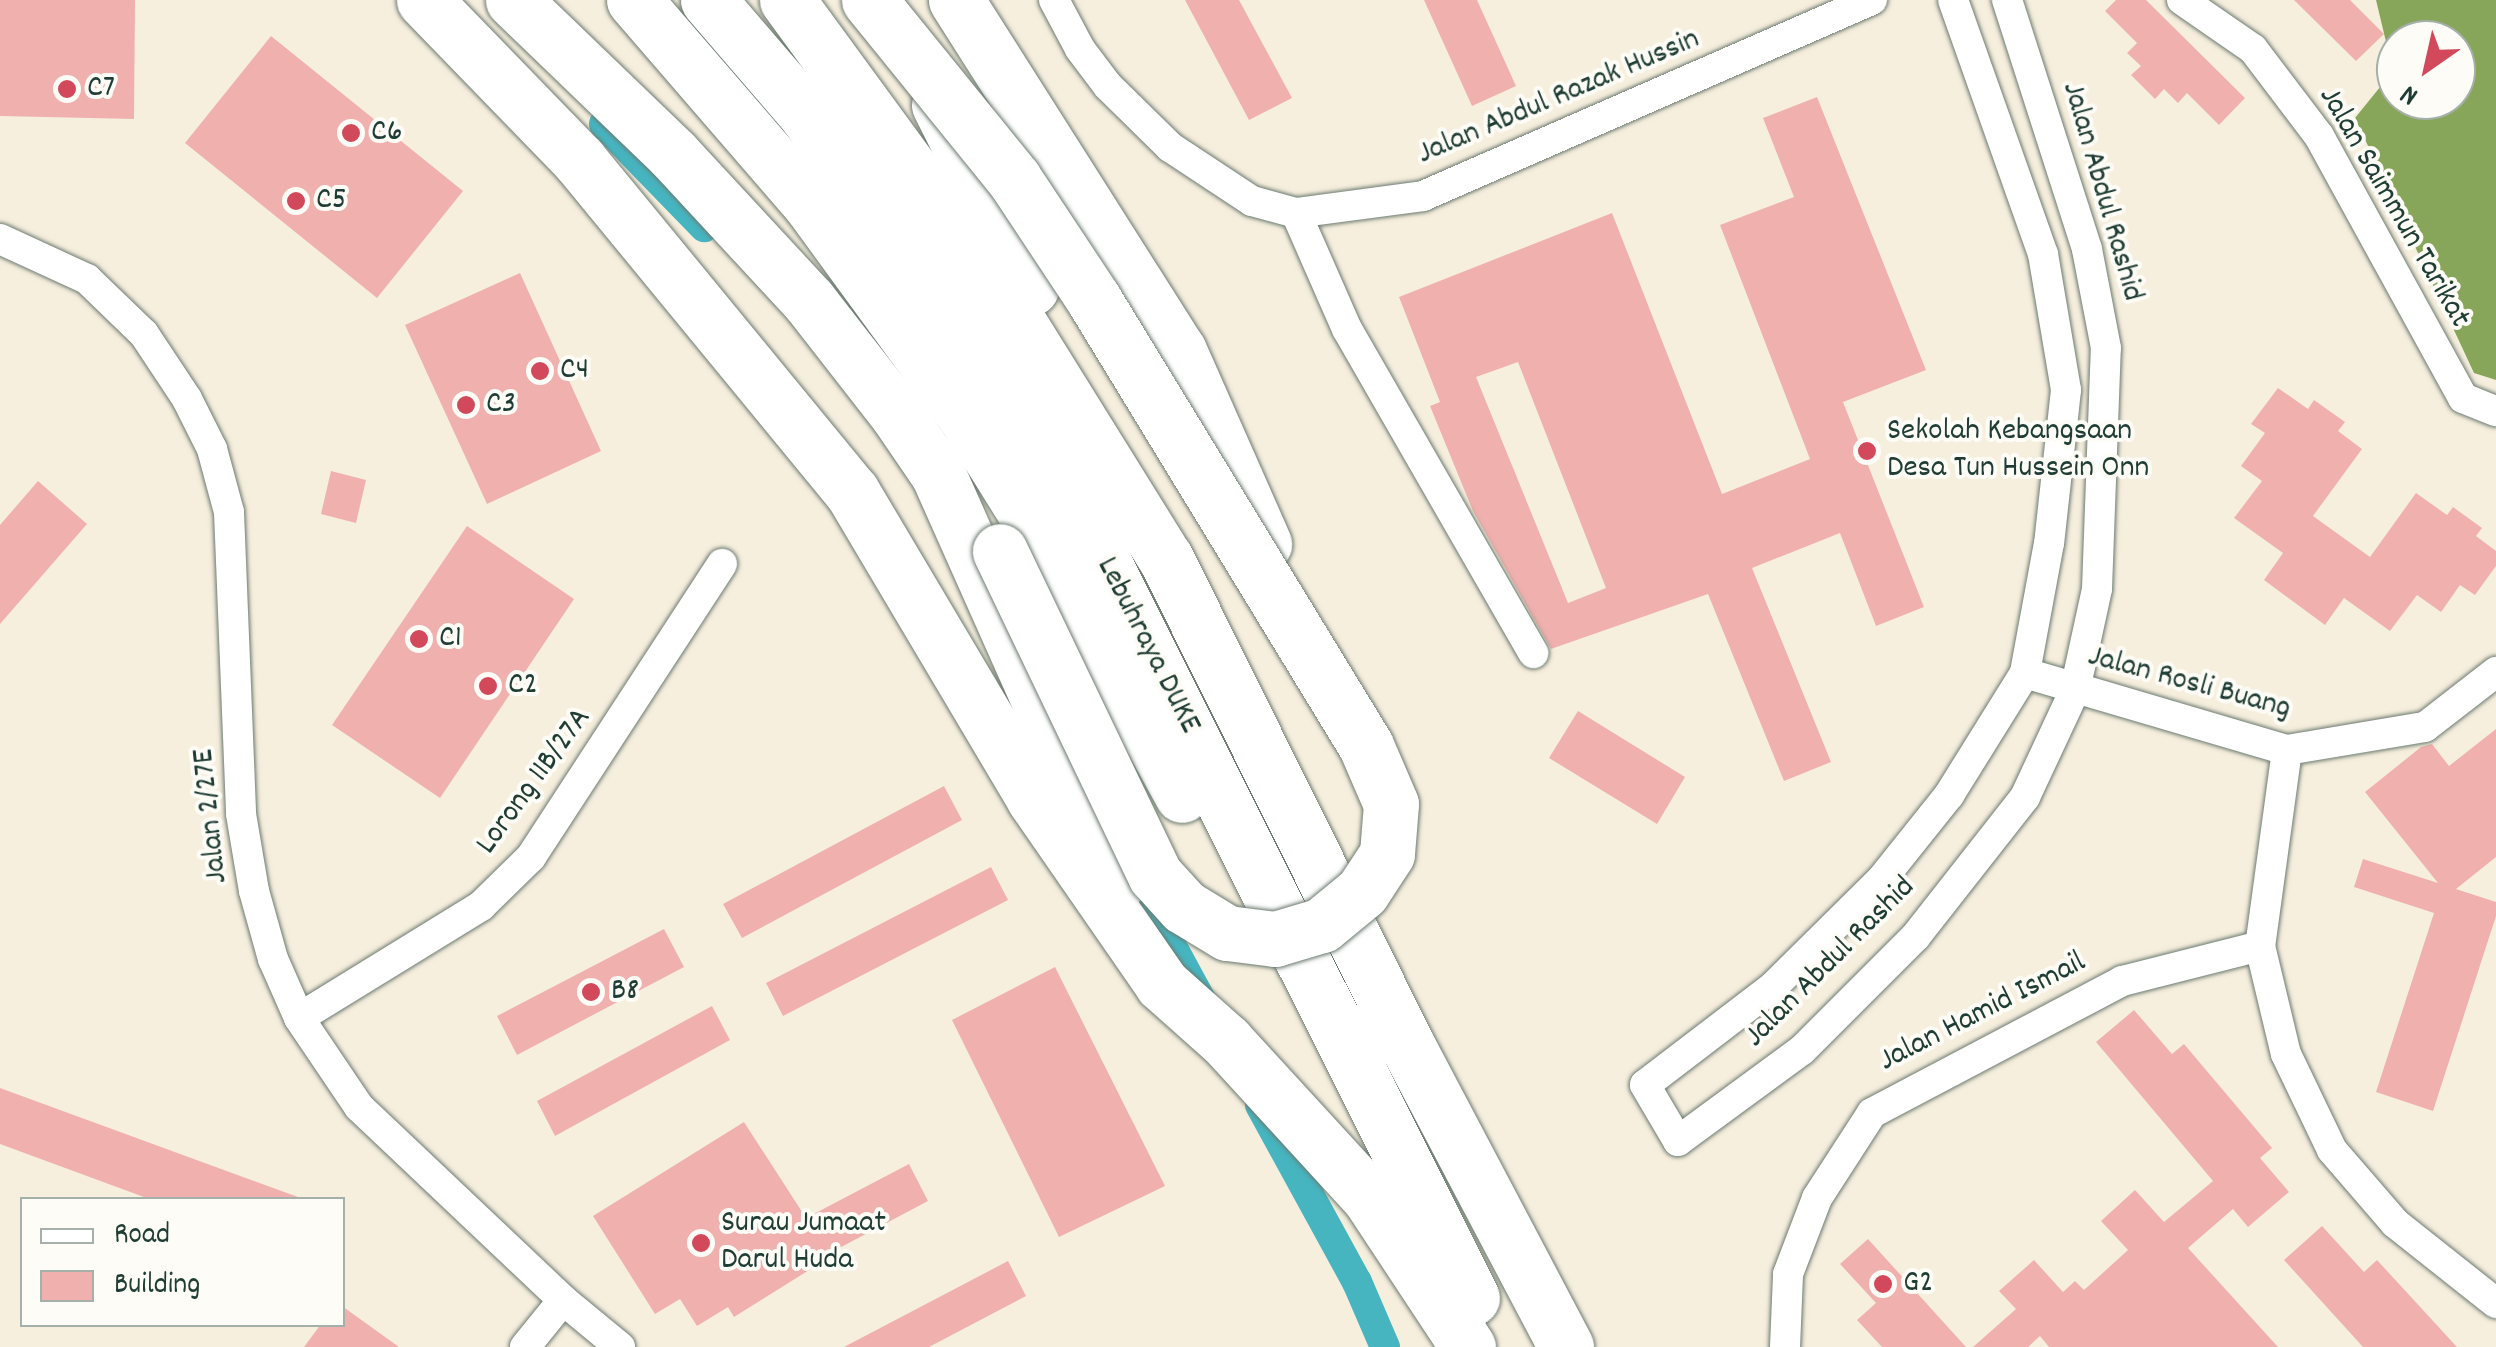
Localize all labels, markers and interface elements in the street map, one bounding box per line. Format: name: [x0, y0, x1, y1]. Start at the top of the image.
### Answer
north arrow: [2376, 20, 2476, 120]
street label: Jalan Abdul Razak Hussin: [1412, 21, 1706, 175]
place label: C7: [87, 70, 115, 108]
text: N: [2393, 73, 2427, 114]
marker: C7: [56, 78, 78, 100]
street label: Jalan Abdul Rashid: [2051, 78, 2151, 306]
street label: Jalan Saimmun Tarikat: [2308, 81, 2478, 335]
place label: C6: [371, 114, 402, 152]
marker: C6: [340, 122, 362, 144]
place label: C5: [316, 182, 347, 220]
marker: C5: [285, 190, 307, 212]
place label: C4: [560, 352, 589, 390]
marker: C4: [529, 360, 551, 382]
place label: C3: [486, 386, 516, 424]
marker: C3: [455, 394, 477, 416]
place label: Sekolah Kebangsaan Desa Tun Hussein Onn: [1887, 414, 2149, 489]
marker: Sekolah Kebangsaan Desa Tun Hussein Onn: [1856, 440, 1878, 462]
street label: Lebuhraya DUKE: [1086, 551, 1208, 741]
place label: C1: [439, 620, 462, 658]
marker: C1: [408, 628, 430, 650]
street label: Jalan Rosli Buang: [2083, 639, 2295, 729]
place label: C2: [508, 667, 538, 705]
marker: C2: [477, 675, 499, 697]
street label: Lorong 11B/27A: [469, 701, 601, 863]
street label: Jalan 2/27E: [186, 747, 238, 885]
street label: Jalan Abdul Rashid: [1738, 870, 1924, 1056]
street label: Jalan Hamid Ismail: [1873, 944, 2093, 1082]
place label: B8: [611, 973, 639, 1011]
marker: B8: [580, 981, 602, 1003]
legend: [20, 1197, 345, 1327]
place label: Surau Jumaat Darul Huda: [721, 1206, 886, 1281]
text: Road: [114, 1215, 170, 1258]
marker: Surau Jumaat Darul Huda: [690, 1232, 712, 1254]
text: Building: [114, 1265, 200, 1308]
place label: G2: [1903, 1265, 1933, 1303]
marker: G2: [1872, 1273, 1894, 1295]

